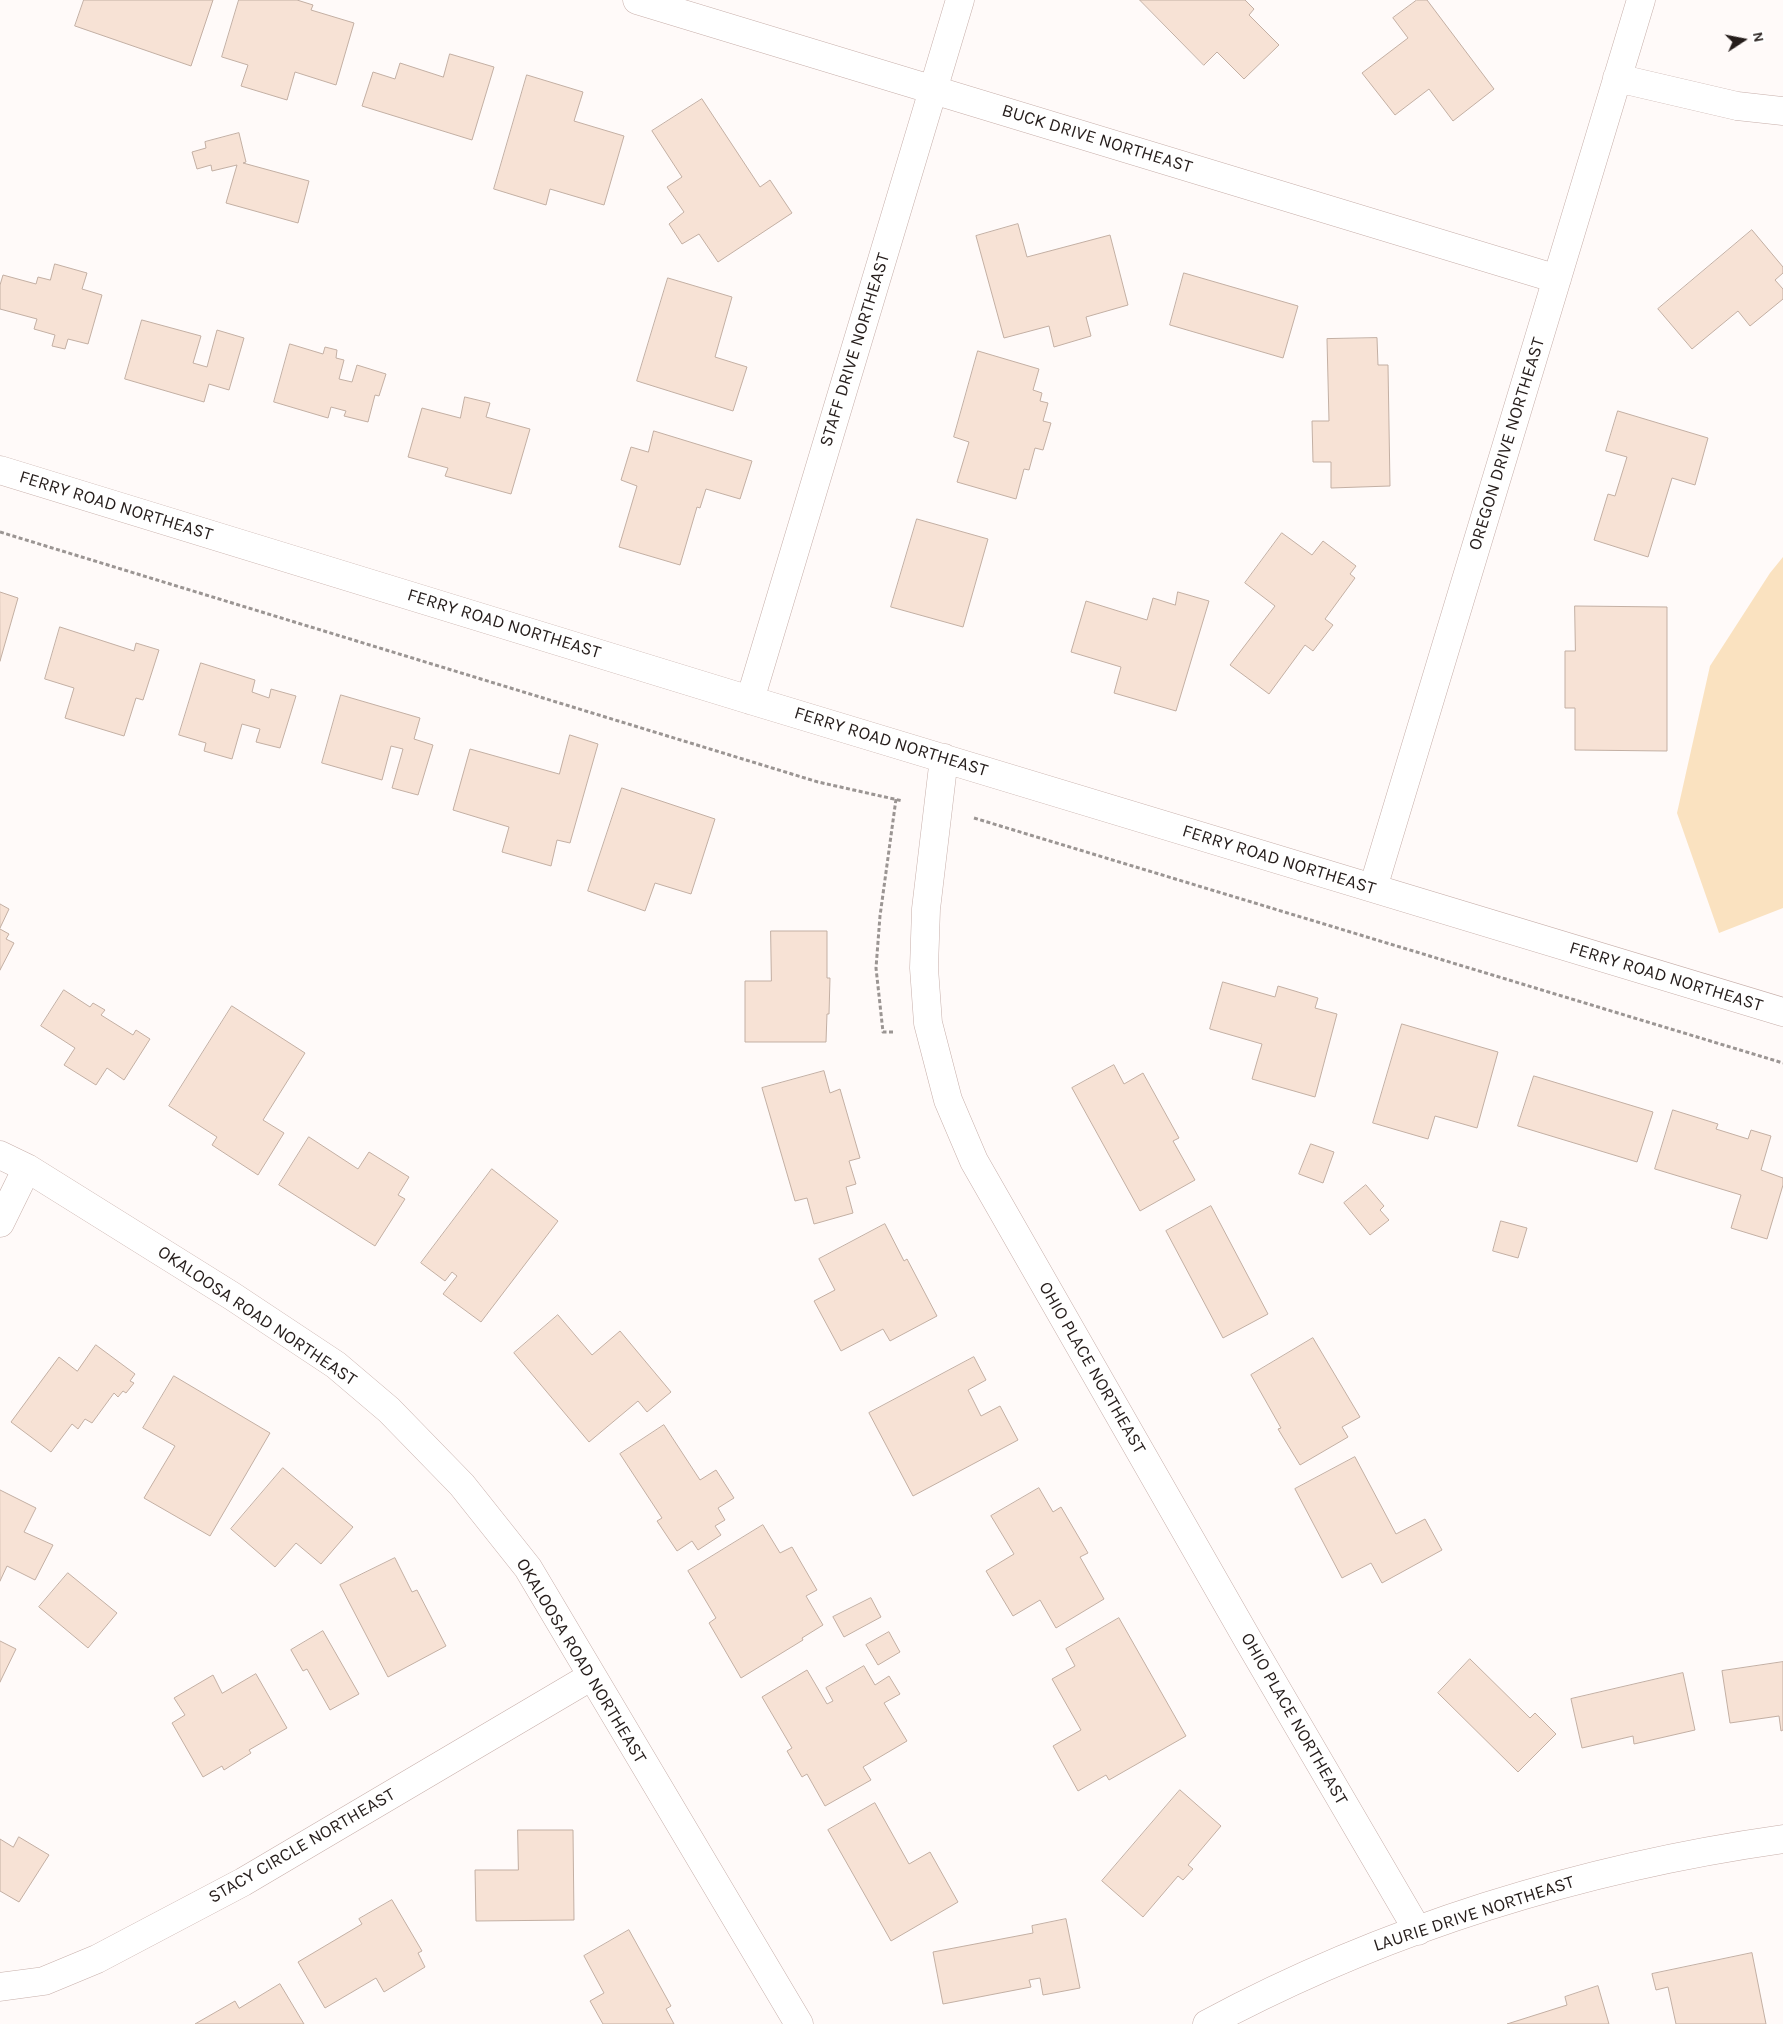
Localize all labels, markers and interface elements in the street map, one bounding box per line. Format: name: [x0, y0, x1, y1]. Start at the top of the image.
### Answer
north arrow: [1718, 15, 1768, 65]
text: N: [1749, 30, 1768, 44]
street label: BUCK DRIVE NORTHEAST: [999, 100, 1195, 178]
street label: STAFF DRIVE NORTHEAST: [815, 251, 895, 449]
street label: OREGON DRIVE NORTHEAST: [1464, 335, 1550, 553]
street label: FERRY ROAD NORTHEAST: [17, 466, 215, 546]
street label: FERRY ROAD NORTHEAST: [405, 584, 603, 664]
street label: FERRY ROAD NORTHEAST: [792, 702, 990, 782]
street label: FERRY ROAD NORTHEAST: [1180, 820, 1378, 900]
street label: FERRY ROAD NORTHEAST: [1567, 937, 1765, 1017]
street label: OKALOOSA ROAD NORTHEAST: [153, 1241, 361, 1391]
street label: OHIO PLACE NORTHEAST: [1034, 1278, 1150, 1458]
street label: OKALOOSA ROAD NORTHEAST: [511, 1554, 651, 1768]
street label: OHIO PLACE NORTHEAST: [1236, 1629, 1352, 1809]
street label: STACY CIRCLE NORTHEAST: [205, 1784, 399, 1908]
street label: LAURIE DRIVE NORTHEAST: [1371, 1871, 1577, 1957]

